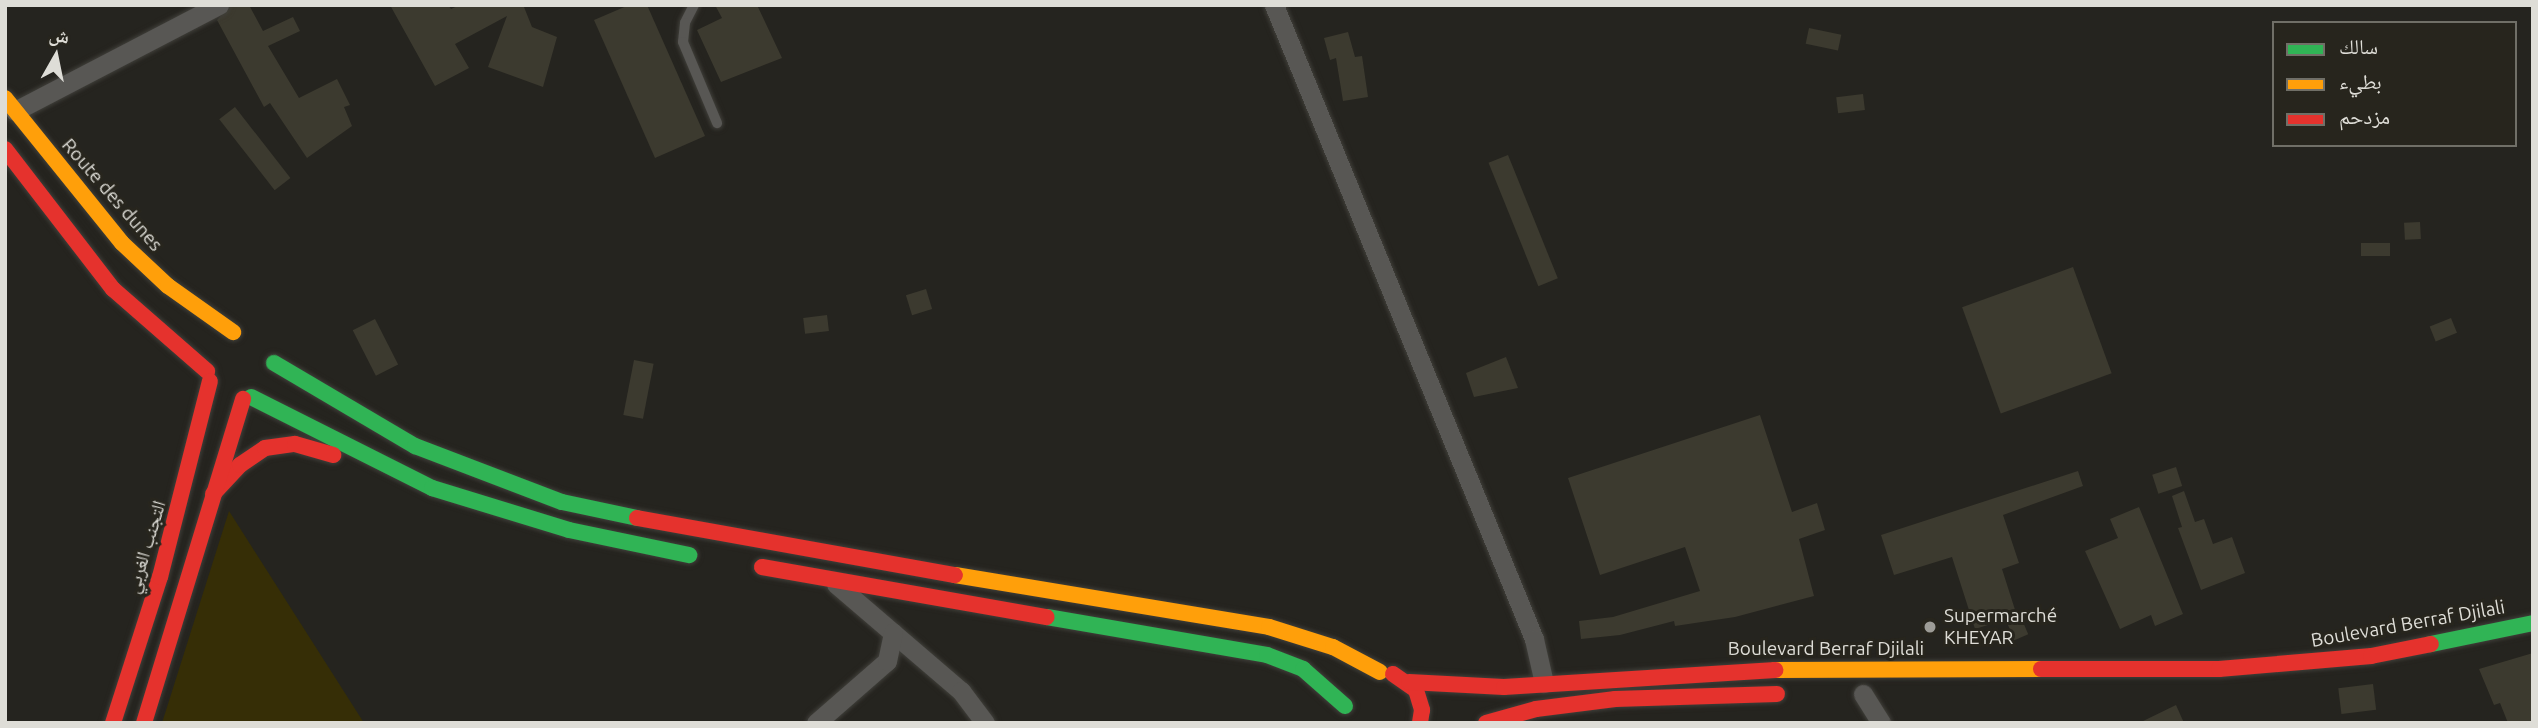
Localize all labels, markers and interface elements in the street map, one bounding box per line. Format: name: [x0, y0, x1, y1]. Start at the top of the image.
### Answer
north arrow: [21, 21, 91, 91]
legend: [2272, 21, 2517, 147]
text: ش: [48, 23, 71, 48]
text: سالك: [2339, 34, 2378, 58]
text: بطيء: [2339, 69, 2382, 93]
text: مزدحم: [2339, 104, 2390, 128]
street label: Route des dunes: [57, 134, 167, 256]
street label: التجنب الغربي: [121, 498, 171, 596]
street label: Boulevard Berraf Djilali: [2309, 596, 2507, 652]
place label: Supermarché KHEYAR: [1944, 605, 2057, 649]
marker: Supermarché KHEYAR: [1922, 619, 1938, 635]
street label: Boulevard Berraf Djilali: [1728, 638, 1924, 660]

